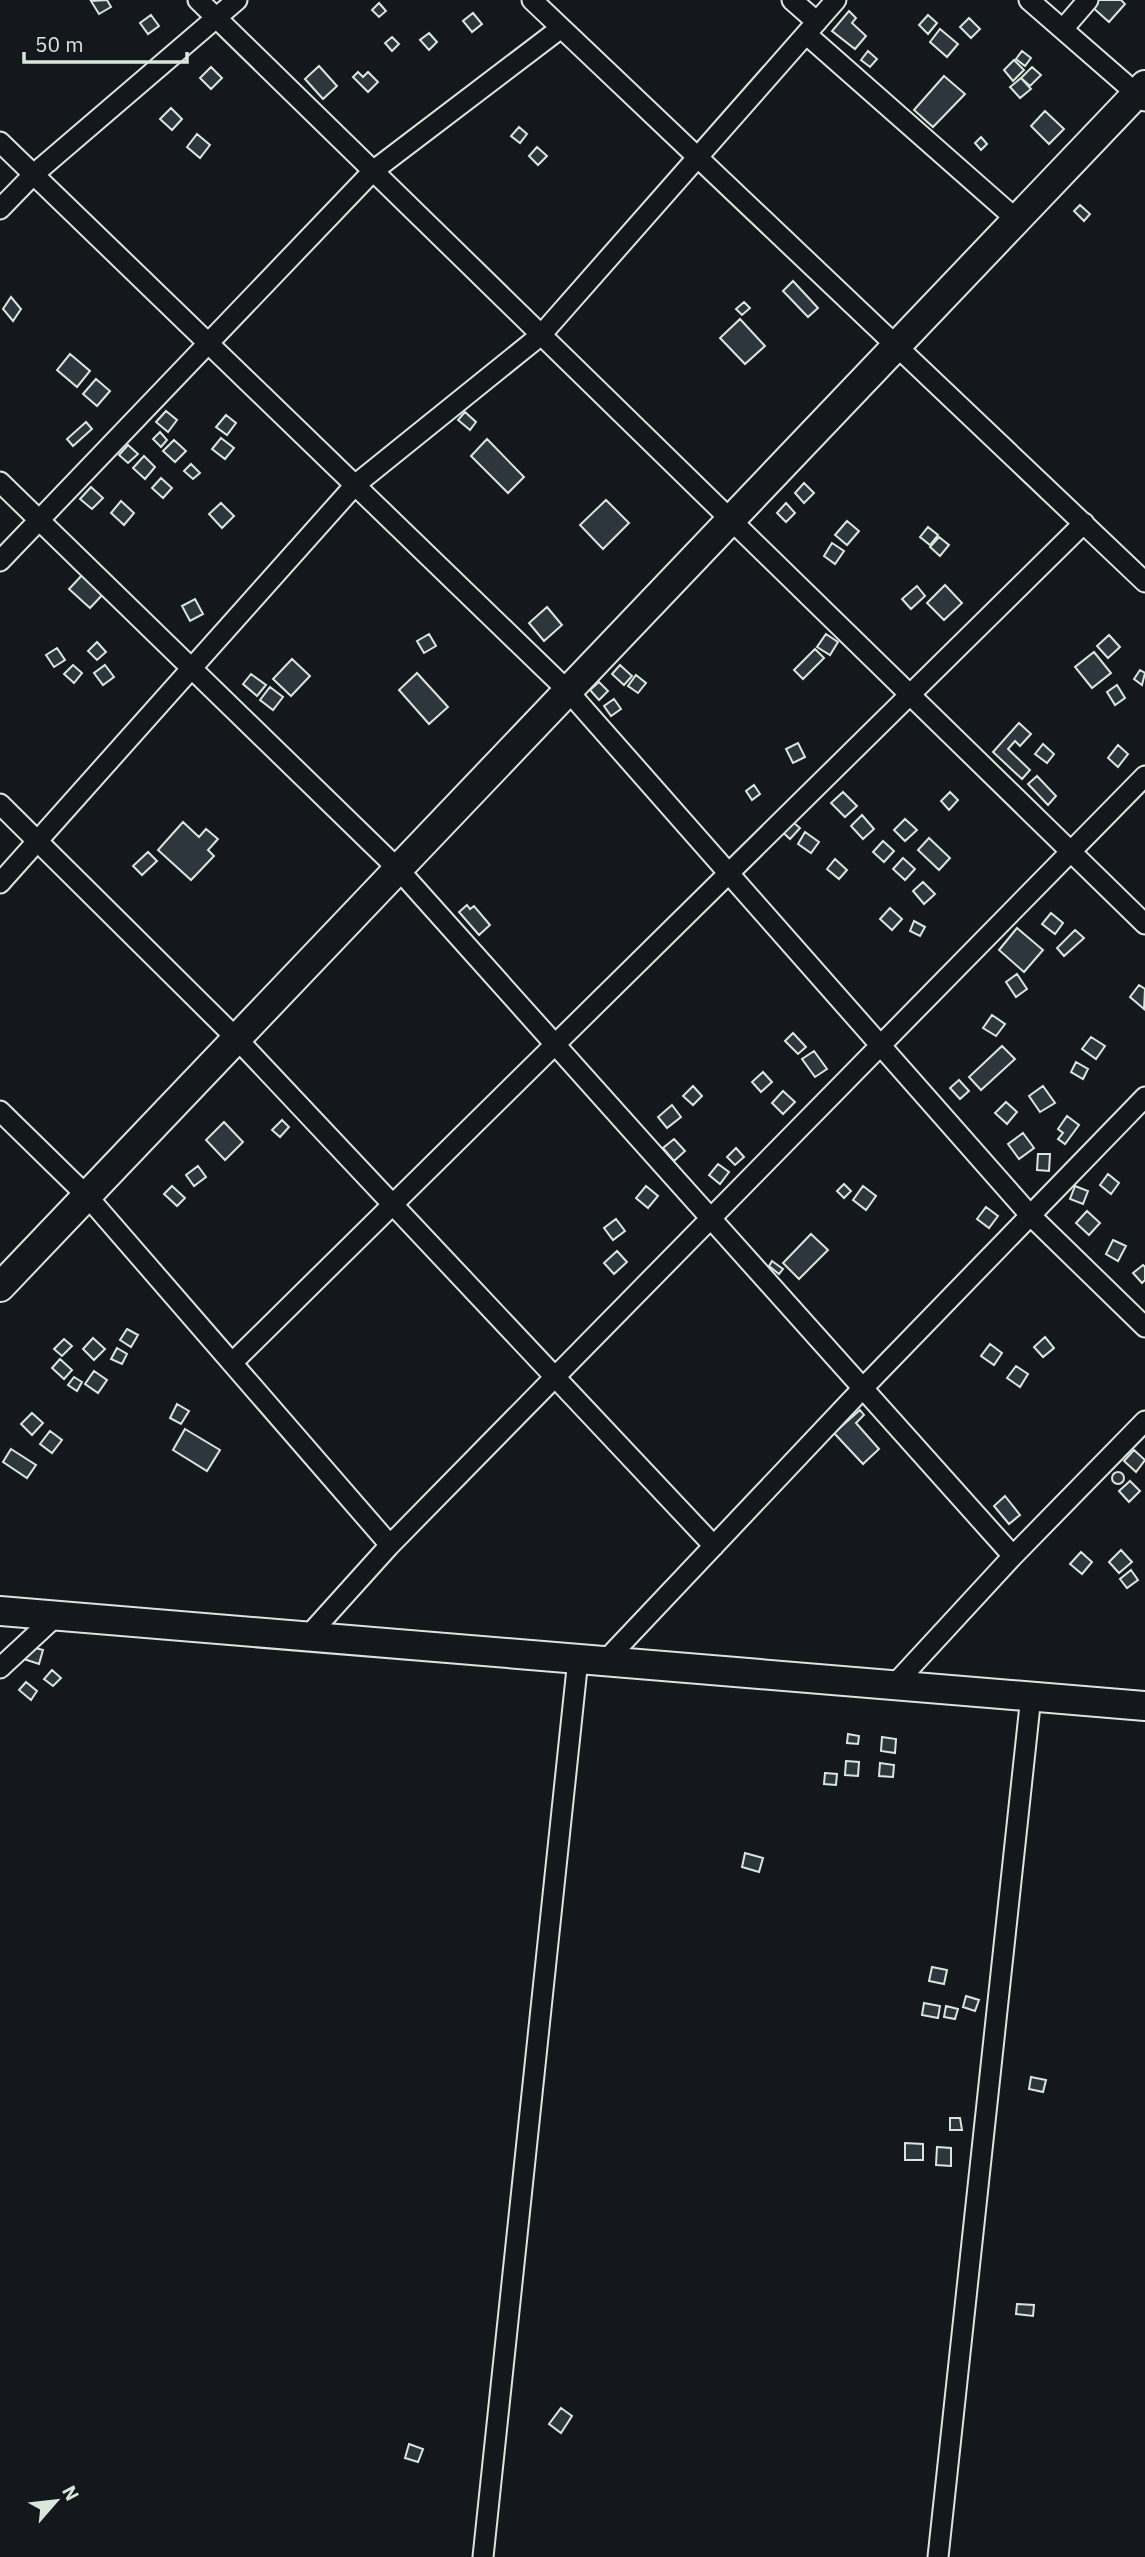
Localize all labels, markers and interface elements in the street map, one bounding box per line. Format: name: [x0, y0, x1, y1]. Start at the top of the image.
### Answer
scale bar: [24, 21, 187, 65]
text: 50 m: [35, 30, 84, 58]
north arrow: [21, 2466, 91, 2536]
text: N: [57, 2481, 85, 2505]

